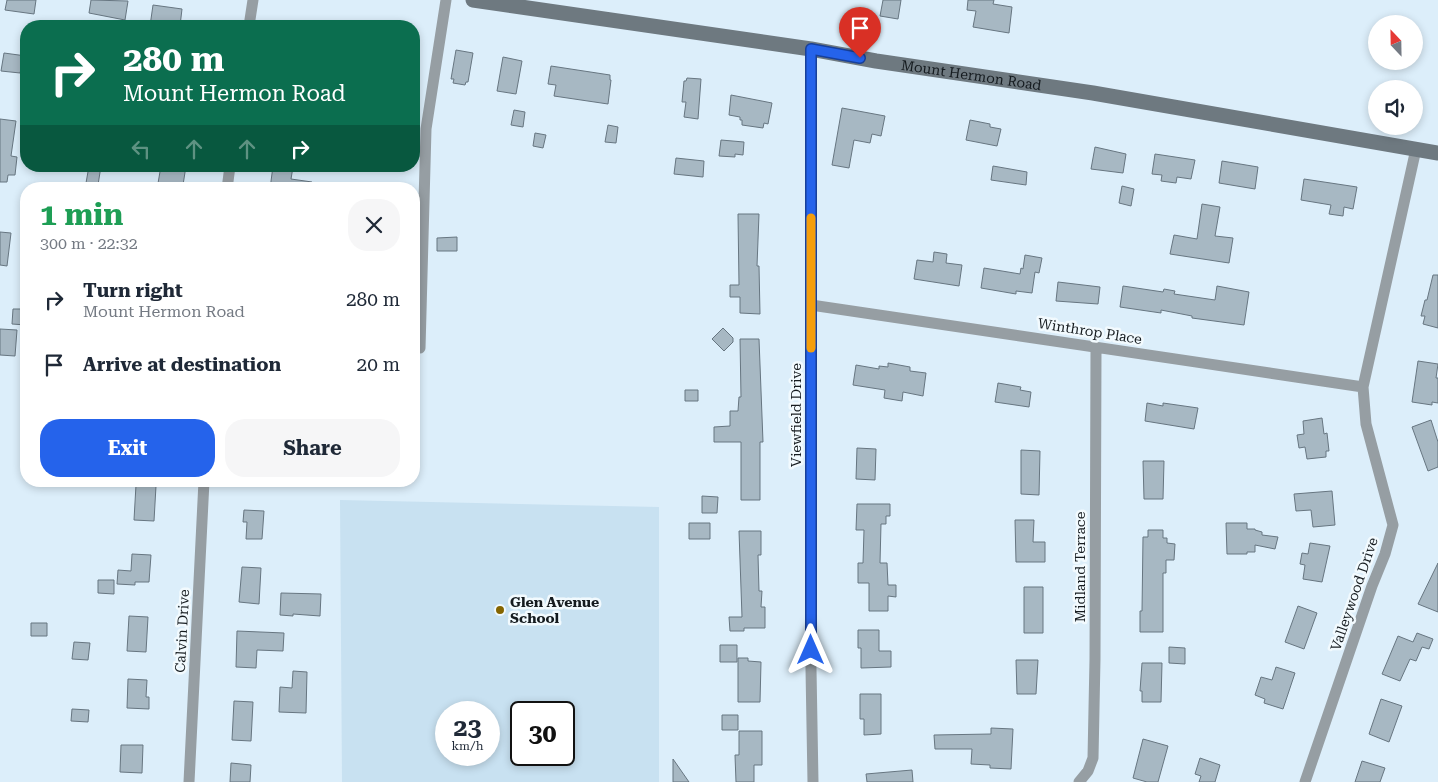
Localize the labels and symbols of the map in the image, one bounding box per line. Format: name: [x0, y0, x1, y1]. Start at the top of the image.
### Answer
pin: [839, 7, 881, 58]
north arrow: [1368, 15, 1422, 70]
street label: Mount Hermon Road: [900, 57, 1043, 93]
street label: Winthrop Place: [1037, 315, 1143, 347]
street label: Viewfield Drive: [788, 363, 804, 467]
street label: Midland Terrace: [1072, 511, 1088, 622]
street label: Valleywood Drive: [1327, 535, 1381, 653]
street label: Calvin Drive: [172, 589, 192, 673]
place label: Glen Avenue School: [510, 594, 599, 626]
marker: Glen Avenue School: [494, 604, 506, 616]
position arrow: [784, 623, 836, 675]
speed limit sign: 30: [510, 701, 575, 766]

